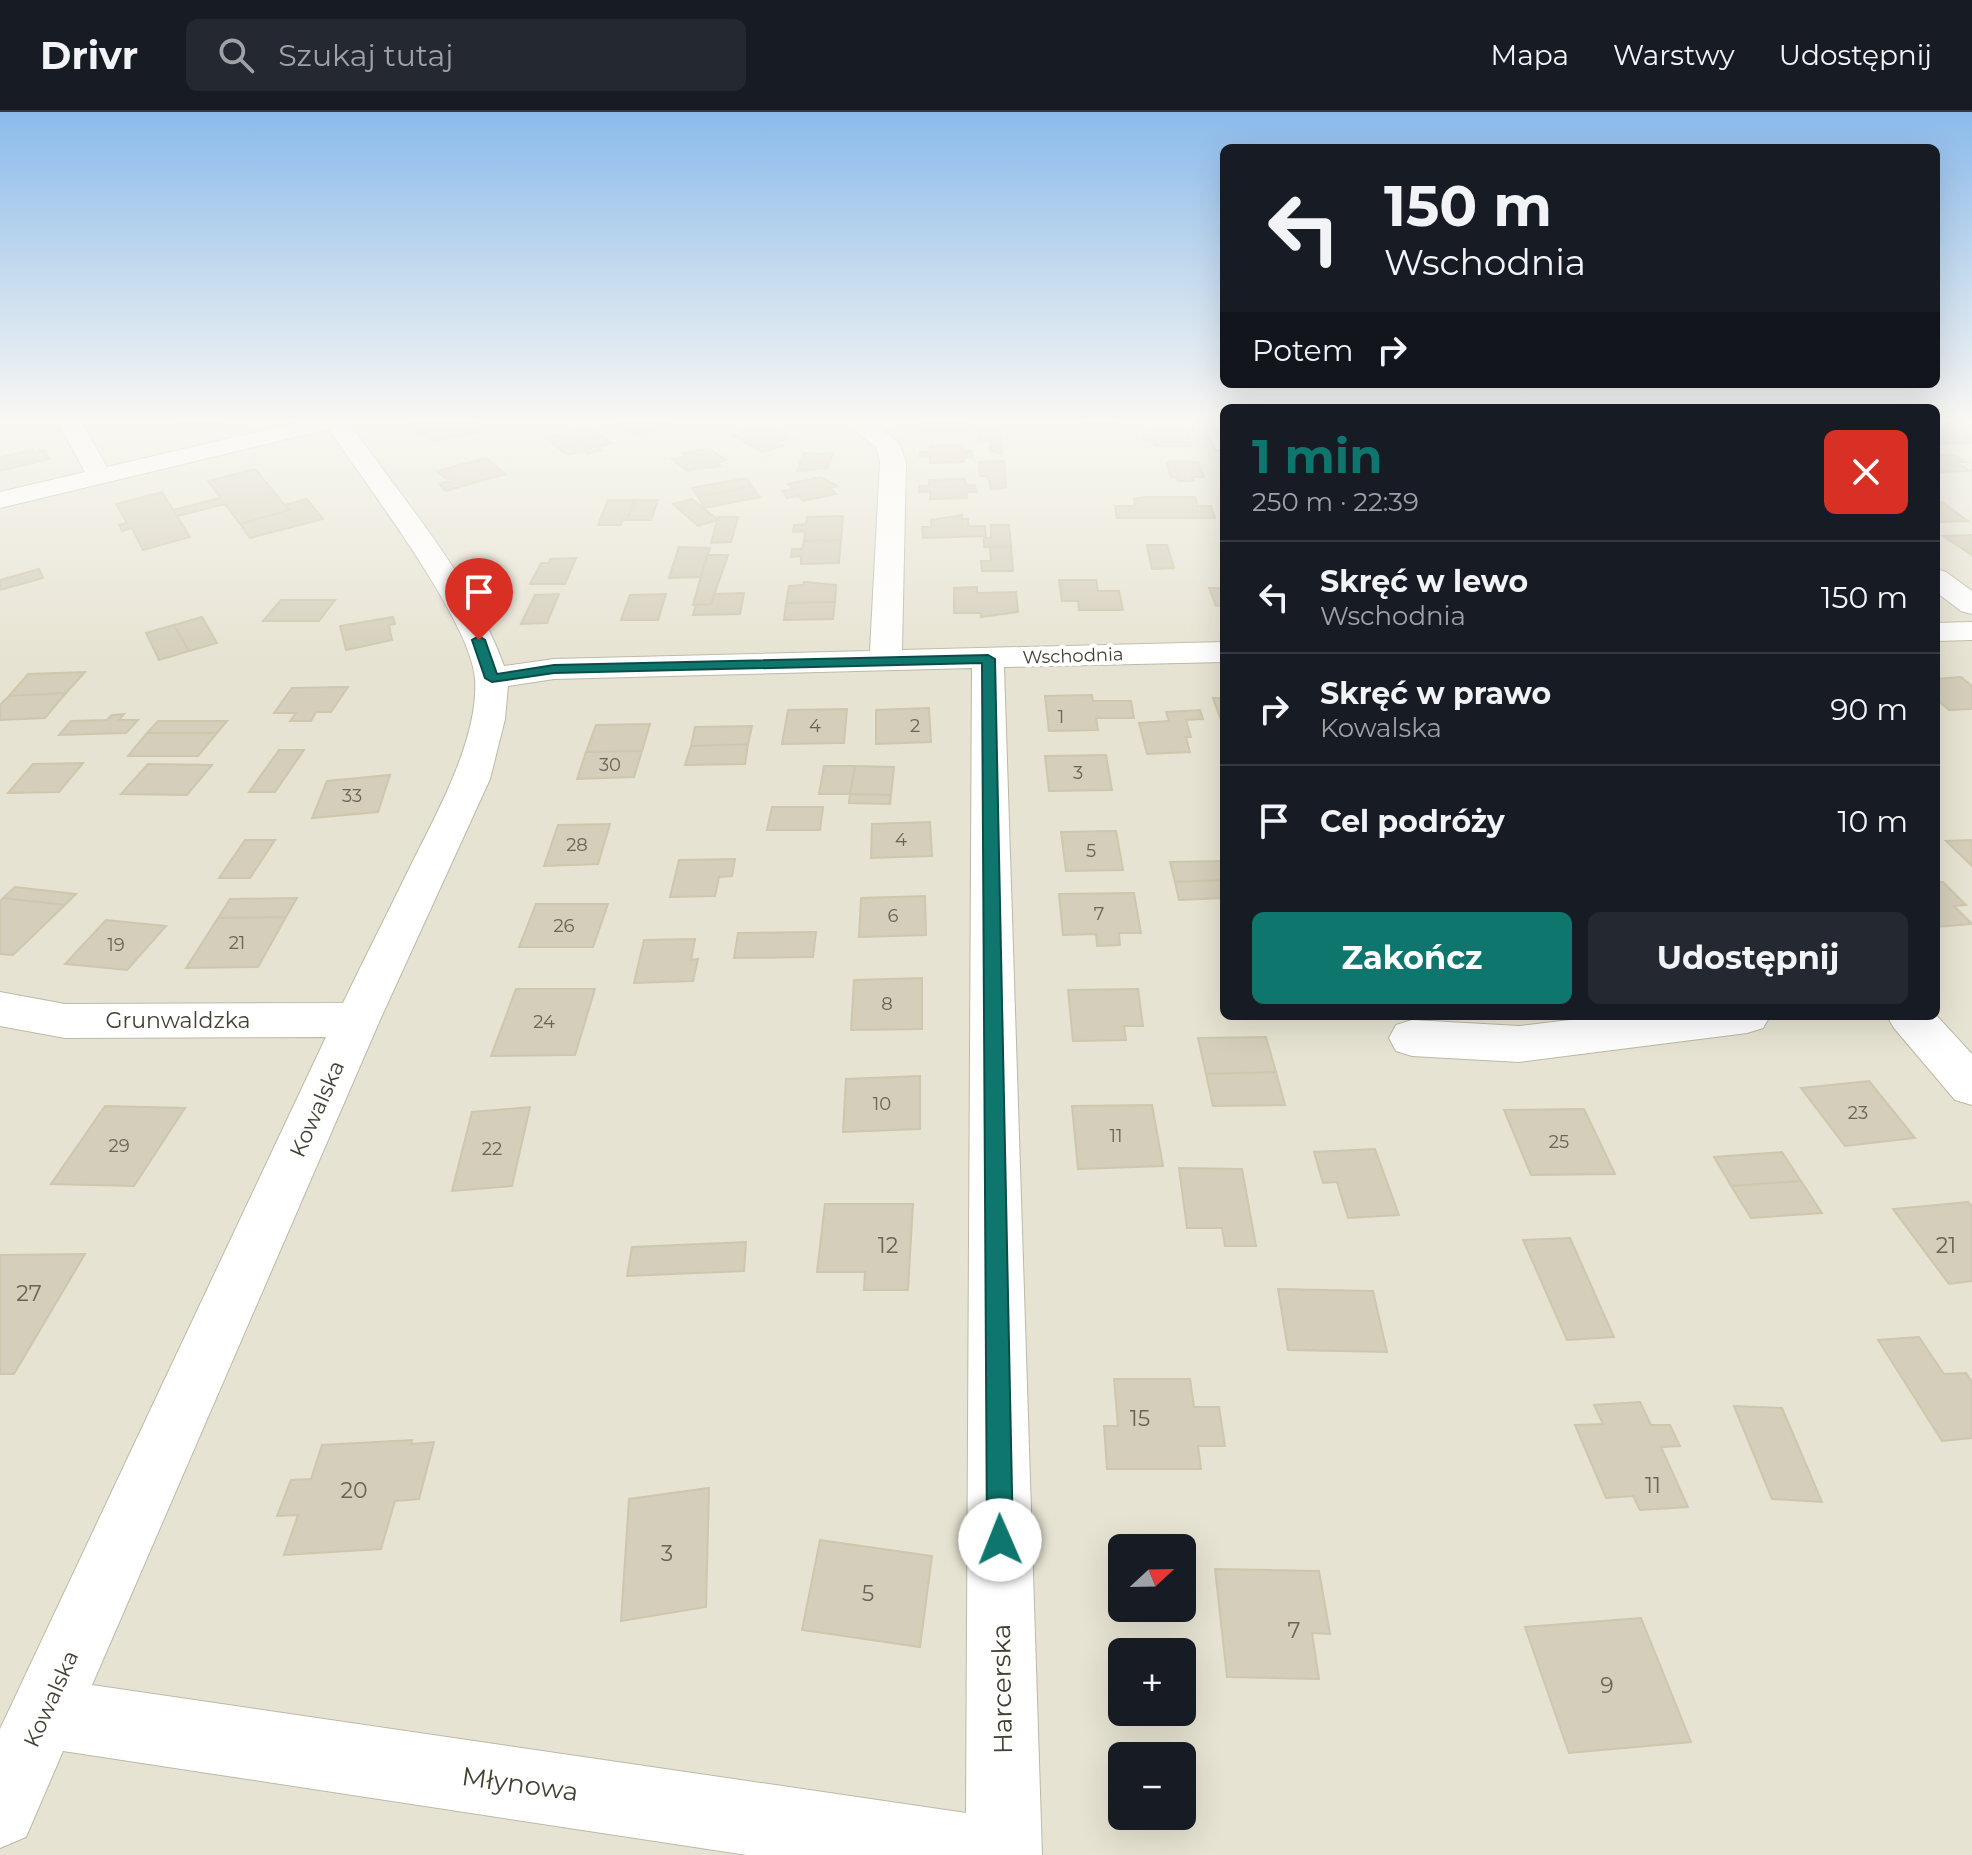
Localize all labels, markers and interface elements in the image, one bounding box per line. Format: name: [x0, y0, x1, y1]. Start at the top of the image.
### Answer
search box: [186, 19, 746, 91]
text: Drivr: [40, 32, 138, 79]
icon: search: [214, 33, 258, 77]
text: Szukaj tutaj: [278, 37, 453, 74]
text: Mapa: [1490, 38, 1569, 72]
text: Warstwy: [1613, 38, 1735, 72]
text: Udostępnij: [1779, 38, 1932, 72]
text: 150 m: [1384, 172, 1552, 240]
icon: left: [1252, 176, 1356, 280]
text: Wschodnia: [1384, 240, 1586, 284]
icon: right: [1370, 328, 1414, 372]
text: Potem: [1252, 332, 1354, 369]
text: 1 min: [1252, 427, 1382, 485]
button: close: [1824, 430, 1908, 514]
text: 250 m · 22:39: [1252, 486, 1419, 518]
pin: [445, 558, 513, 640]
text: Skręć w lewo: [1320, 563, 1528, 600]
icon: arrive: [457, 570, 501, 614]
icon: left: [1252, 575, 1296, 619]
text: 150 m: [1821, 579, 1908, 616]
text: Wschodnia: [1320, 600, 1466, 632]
street label: Wschodnia: [1022, 643, 1124, 669]
text: Skręć w prawo: [1320, 675, 1551, 712]
icon: right: [1252, 687, 1296, 731]
text: 90 m: [1830, 691, 1908, 728]
house number: 1: [1058, 706, 1064, 728]
text: Kowalska: [1320, 712, 1442, 744]
house number: 4: [809, 715, 821, 737]
house number: 2: [910, 715, 920, 737]
house number: 30: [599, 754, 621, 776]
house number: 3: [1073, 762, 1083, 784]
house number: 33: [342, 785, 362, 807]
icon: arrive: [1252, 799, 1296, 843]
text: Cel podróży: [1320, 803, 1505, 840]
text: 10 m: [1838, 803, 1908, 840]
house number: 4: [895, 829, 907, 851]
house number: 28: [566, 834, 588, 856]
house number: 5: [1086, 840, 1096, 862]
house number: 7: [1094, 903, 1104, 925]
house number: 6: [888, 905, 899, 927]
button: Zakończ: [1252, 912, 1572, 1004]
button: Udostępnij: [1588, 912, 1908, 1004]
house number: 26: [553, 915, 575, 937]
house number: 21: [229, 932, 245, 954]
house number: 19: [107, 934, 125, 956]
house number: 8: [881, 993, 893, 1015]
street label: Grunwaldzka: [105, 1007, 251, 1034]
house number: 24: [533, 1011, 555, 1033]
street label: Kowalska: [284, 1056, 350, 1162]
house number: 10: [873, 1093, 891, 1115]
house number: 23: [1848, 1102, 1868, 1124]
house number: 11: [1110, 1125, 1123, 1147]
house number: 25: [1549, 1131, 1569, 1153]
house number: 29: [108, 1135, 130, 1157]
house number: 22: [482, 1138, 502, 1160]
house number: 12: [878, 1232, 898, 1259]
house number: 21: [1936, 1232, 1956, 1259]
house number: 27: [16, 1280, 42, 1307]
house number: 15: [1130, 1405, 1150, 1432]
house number: 11: [1645, 1472, 1661, 1499]
house number: 20: [340, 1477, 368, 1504]
position arrow: [958, 1498, 1042, 1582]
north arrow: [1108, 1534, 1196, 1622]
map controls: [1108, 1534, 1196, 1830]
house number: 3: [661, 1540, 673, 1567]
house number: 5: [862, 1580, 874, 1607]
house number: 7: [1288, 1617, 1301, 1644]
street label: Harcerska: [985, 1624, 1019, 1754]
button: +: [1108, 1638, 1196, 1726]
street label: Kowalska: [18, 1646, 84, 1752]
house number: 9: [1600, 1672, 1614, 1699]
button: −: [1108, 1742, 1196, 1830]
street label: Młynowa: [460, 1760, 580, 1808]

